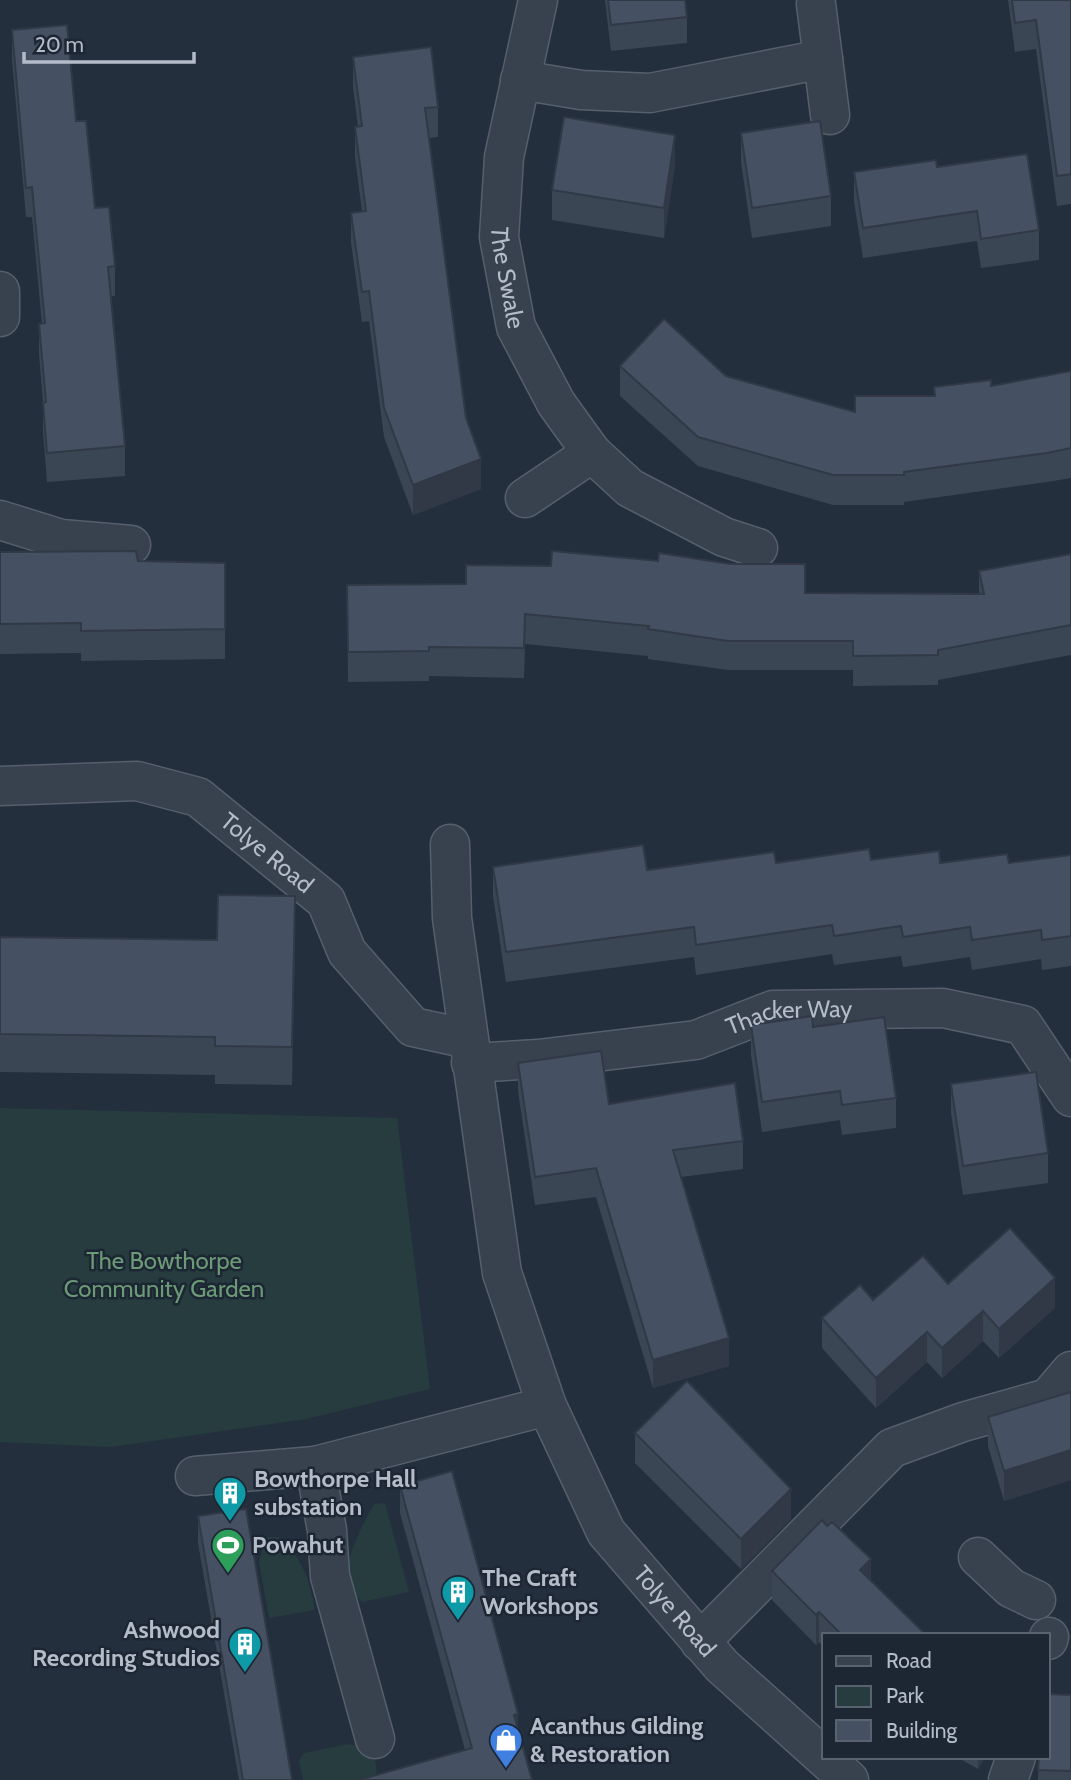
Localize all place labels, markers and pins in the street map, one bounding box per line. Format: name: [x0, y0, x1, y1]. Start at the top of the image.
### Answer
place label: Bowthorpe Hall substation: [254, 1464, 416, 1521]
building icon: Bowthorpe Hall substation: [211, 1474, 249, 1523]
sports icon: Powahut: [209, 1526, 247, 1575]
place label: Powahut: [252, 1530, 343, 1559]
place label: The Craft Workshops: [482, 1563, 598, 1620]
building icon: The Craft Workshops: [439, 1573, 477, 1622]
place label: Ashwood Recording Studios: [32, 1615, 220, 1672]
building icon: Ashwood Recording Studios: [226, 1625, 264, 1674]
place label: Acanthus Gilding & Restoration: [530, 1711, 703, 1768]
shop icon: Acanthus Gilding & Restoration: [487, 1721, 525, 1770]

